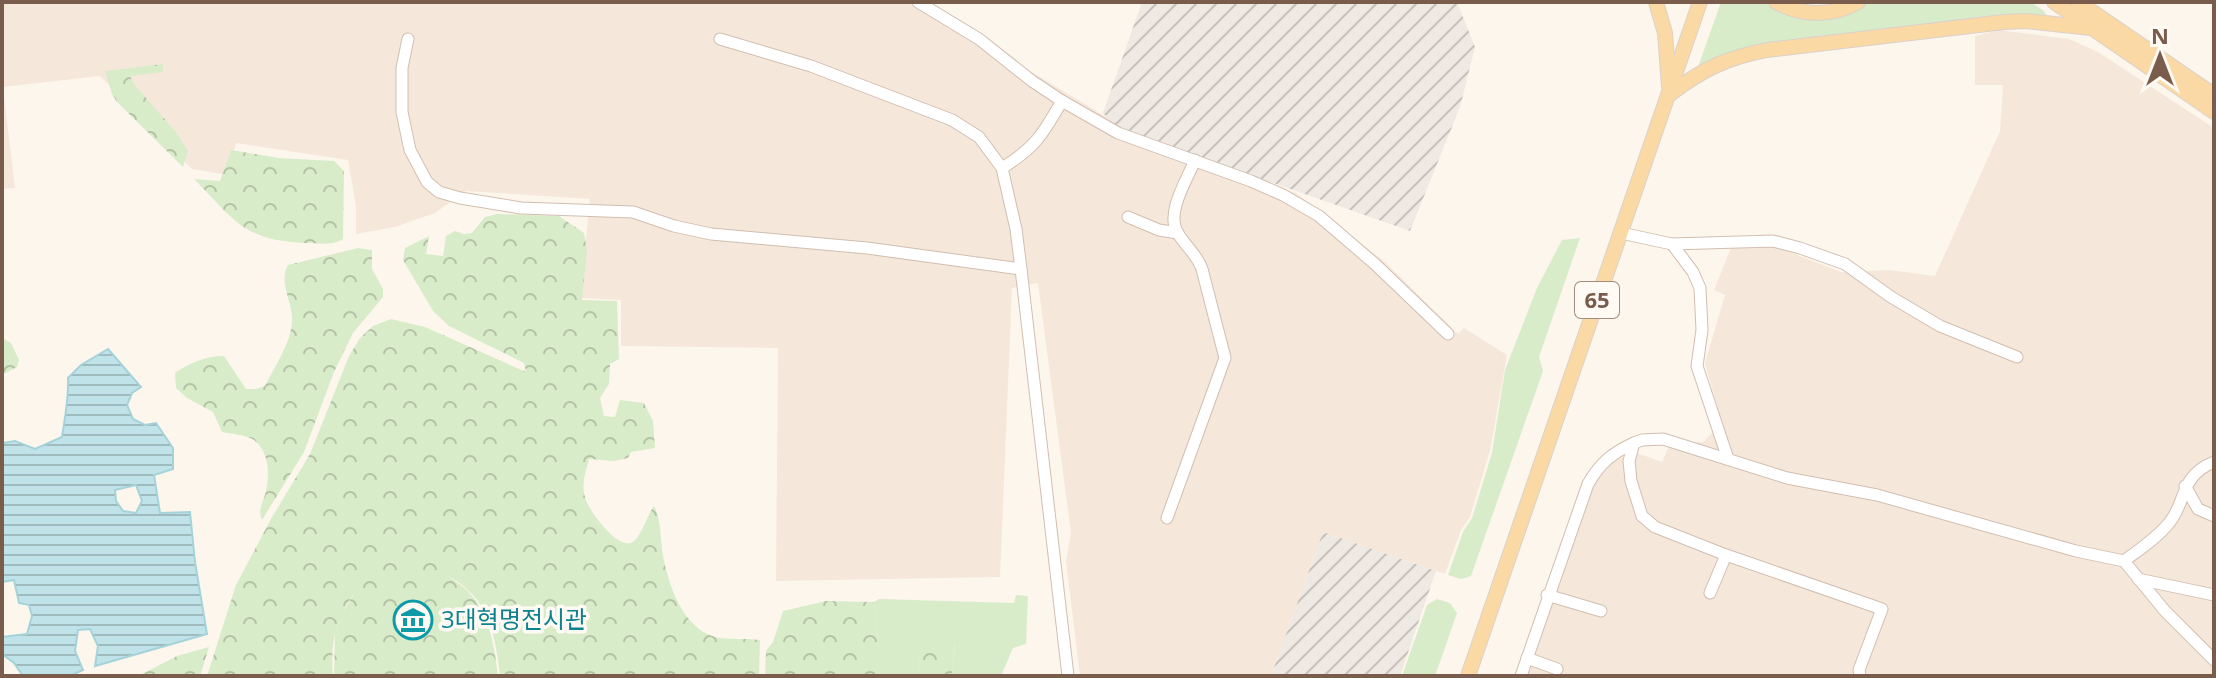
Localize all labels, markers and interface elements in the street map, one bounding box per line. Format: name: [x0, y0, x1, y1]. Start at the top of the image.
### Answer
north arrow: [2120, 16, 2200, 96]
text: N: [2151, 20, 2169, 50]
road number: 65: [1575, 282, 1619, 318]
museum icon: 3대혁명전시관: [392, 599, 434, 641]
place label: 3대혁명전시관: [441, 602, 587, 635]

